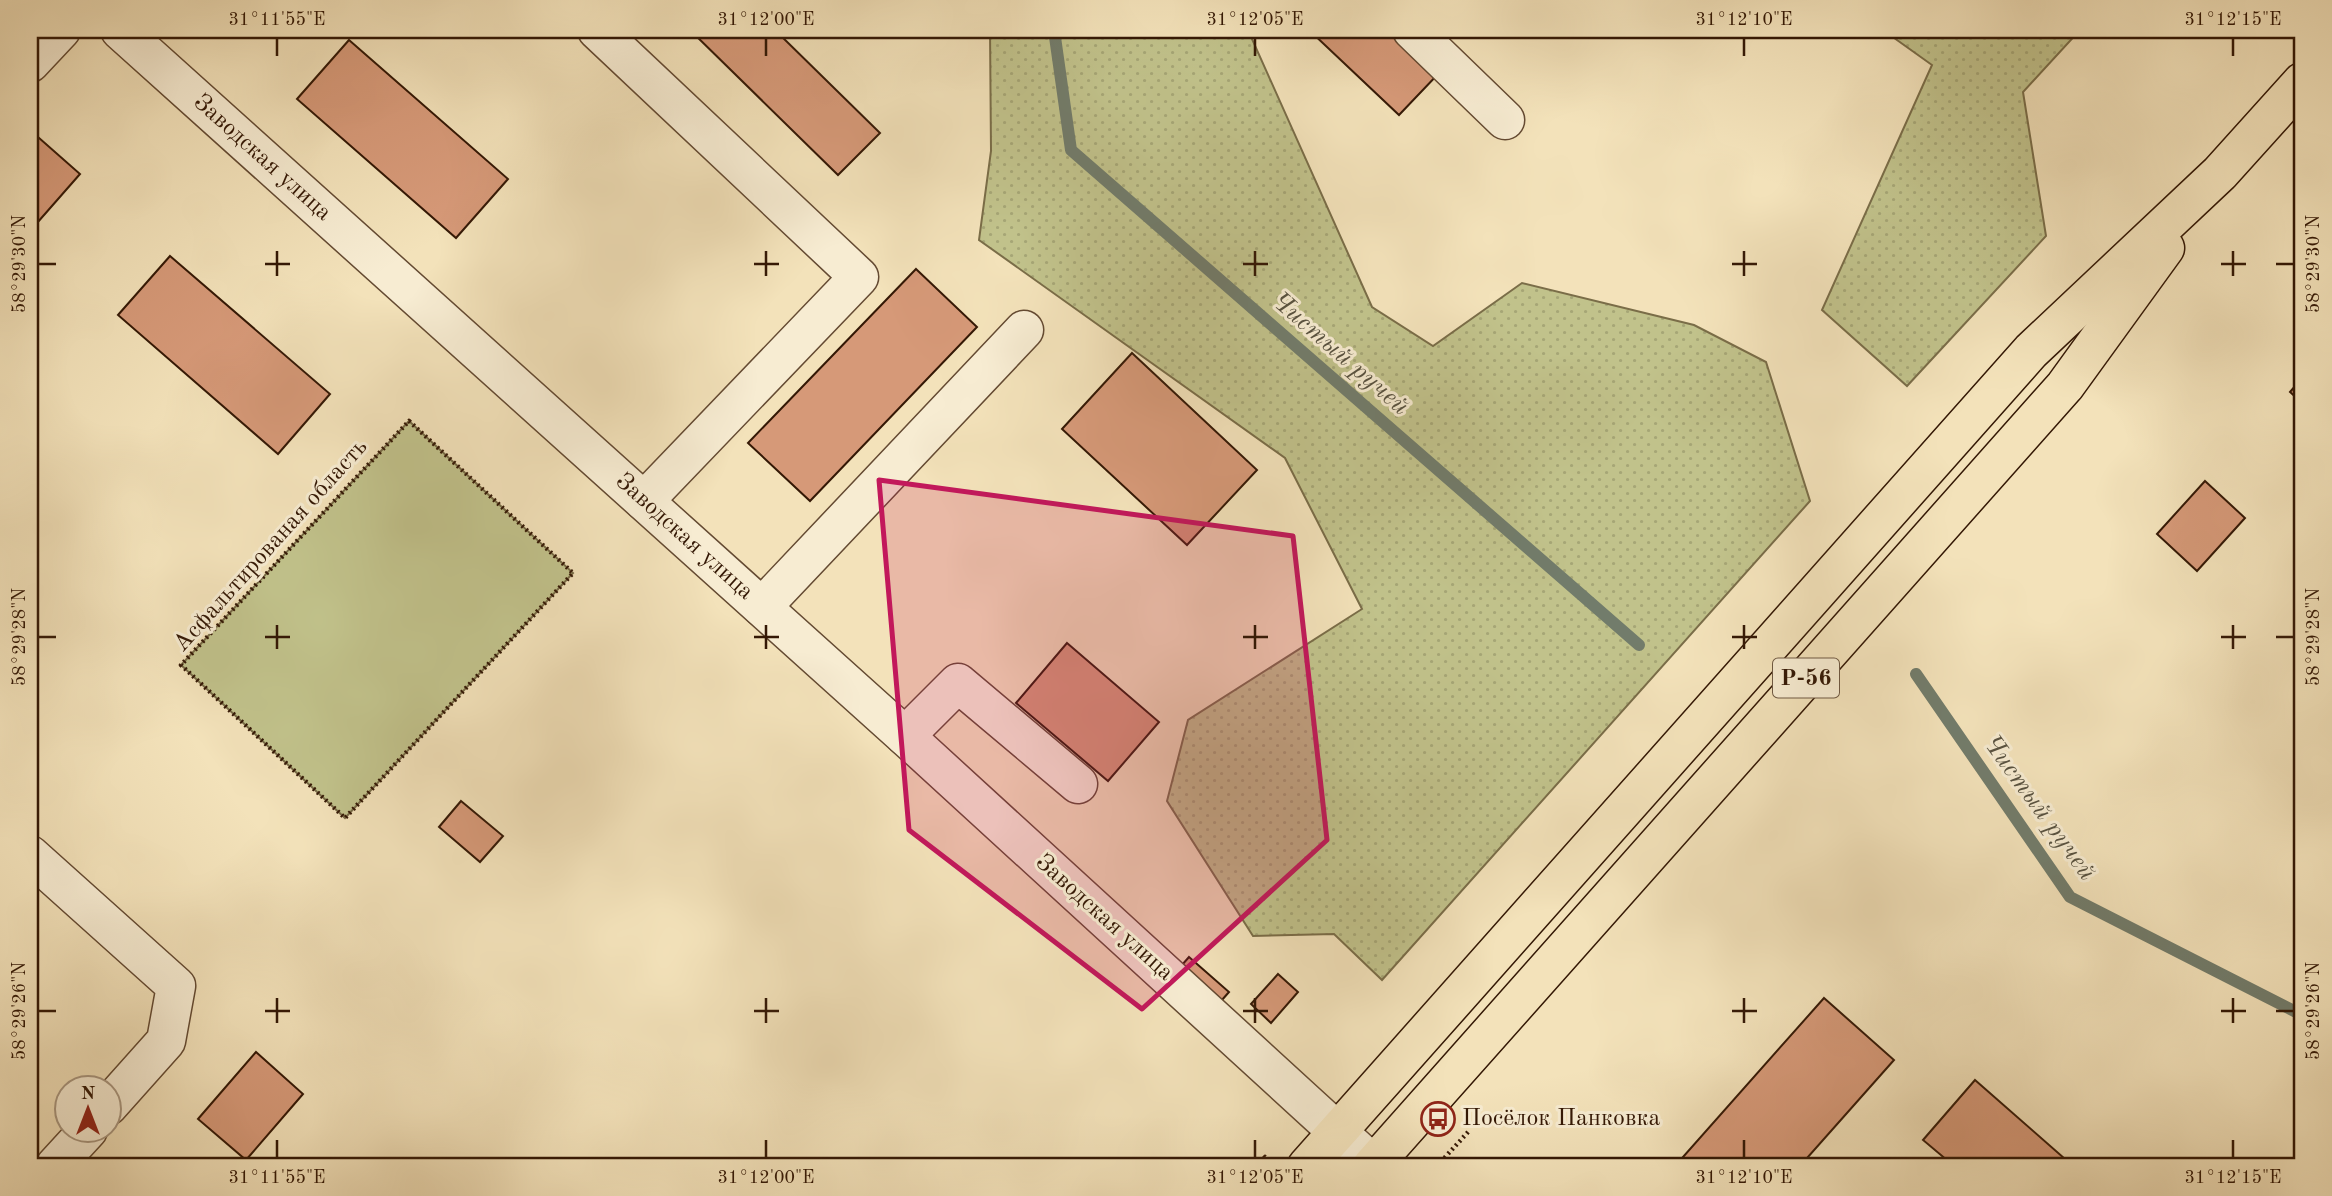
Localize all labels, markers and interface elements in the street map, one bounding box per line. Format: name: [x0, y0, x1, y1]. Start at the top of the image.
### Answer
text: 31°11'55"E: [229, 11, 325, 29]
text: 31°12'00"E: [718, 11, 814, 29]
text: 31°12'05"E: [1207, 11, 1303, 29]
text: 31°12'10"E: [1696, 11, 1792, 29]
text: 31°12'15"E: [2185, 11, 2281, 29]
street label: Заводская улица: [188, 90, 336, 226]
text: 58°29'30"N: [11, 215, 29, 313]
text: 58°29'30"N: [2305, 215, 2323, 313]
water label: Чистый ручей: [1266, 288, 1414, 421]
street label: Асфальтированая область: [169, 435, 373, 657]
street label: Заводская улица: [610, 469, 758, 605]
text: 58°29'28"N: [11, 588, 29, 686]
text: 58°29'28"N: [2305, 588, 2323, 686]
road number: Р-56: [1773, 658, 1839, 698]
water label: Чистый ручей: [1978, 731, 2100, 886]
street label: Заводская улица: [1030, 850, 1178, 986]
text: 58°29'26"N: [11, 962, 29, 1060]
text: 58°29'26"N: [2305, 962, 2323, 1060]
north arrow: [52, 1074, 122, 1144]
text: N: [81, 1085, 96, 1104]
bus stop icon: Посёлок Панковка: [1419, 1100, 1457, 1138]
place label: Посёлок Панковка: [1462, 1107, 1661, 1131]
text: 31°11'55"E: [229, 1169, 325, 1187]
text: 31°12'00"E: [718, 1169, 814, 1187]
text: 31°12'05"E: [1207, 1169, 1303, 1187]
text: 31°12'10"E: [1696, 1169, 1792, 1187]
text: 31°12'15"E: [2185, 1169, 2281, 1187]

